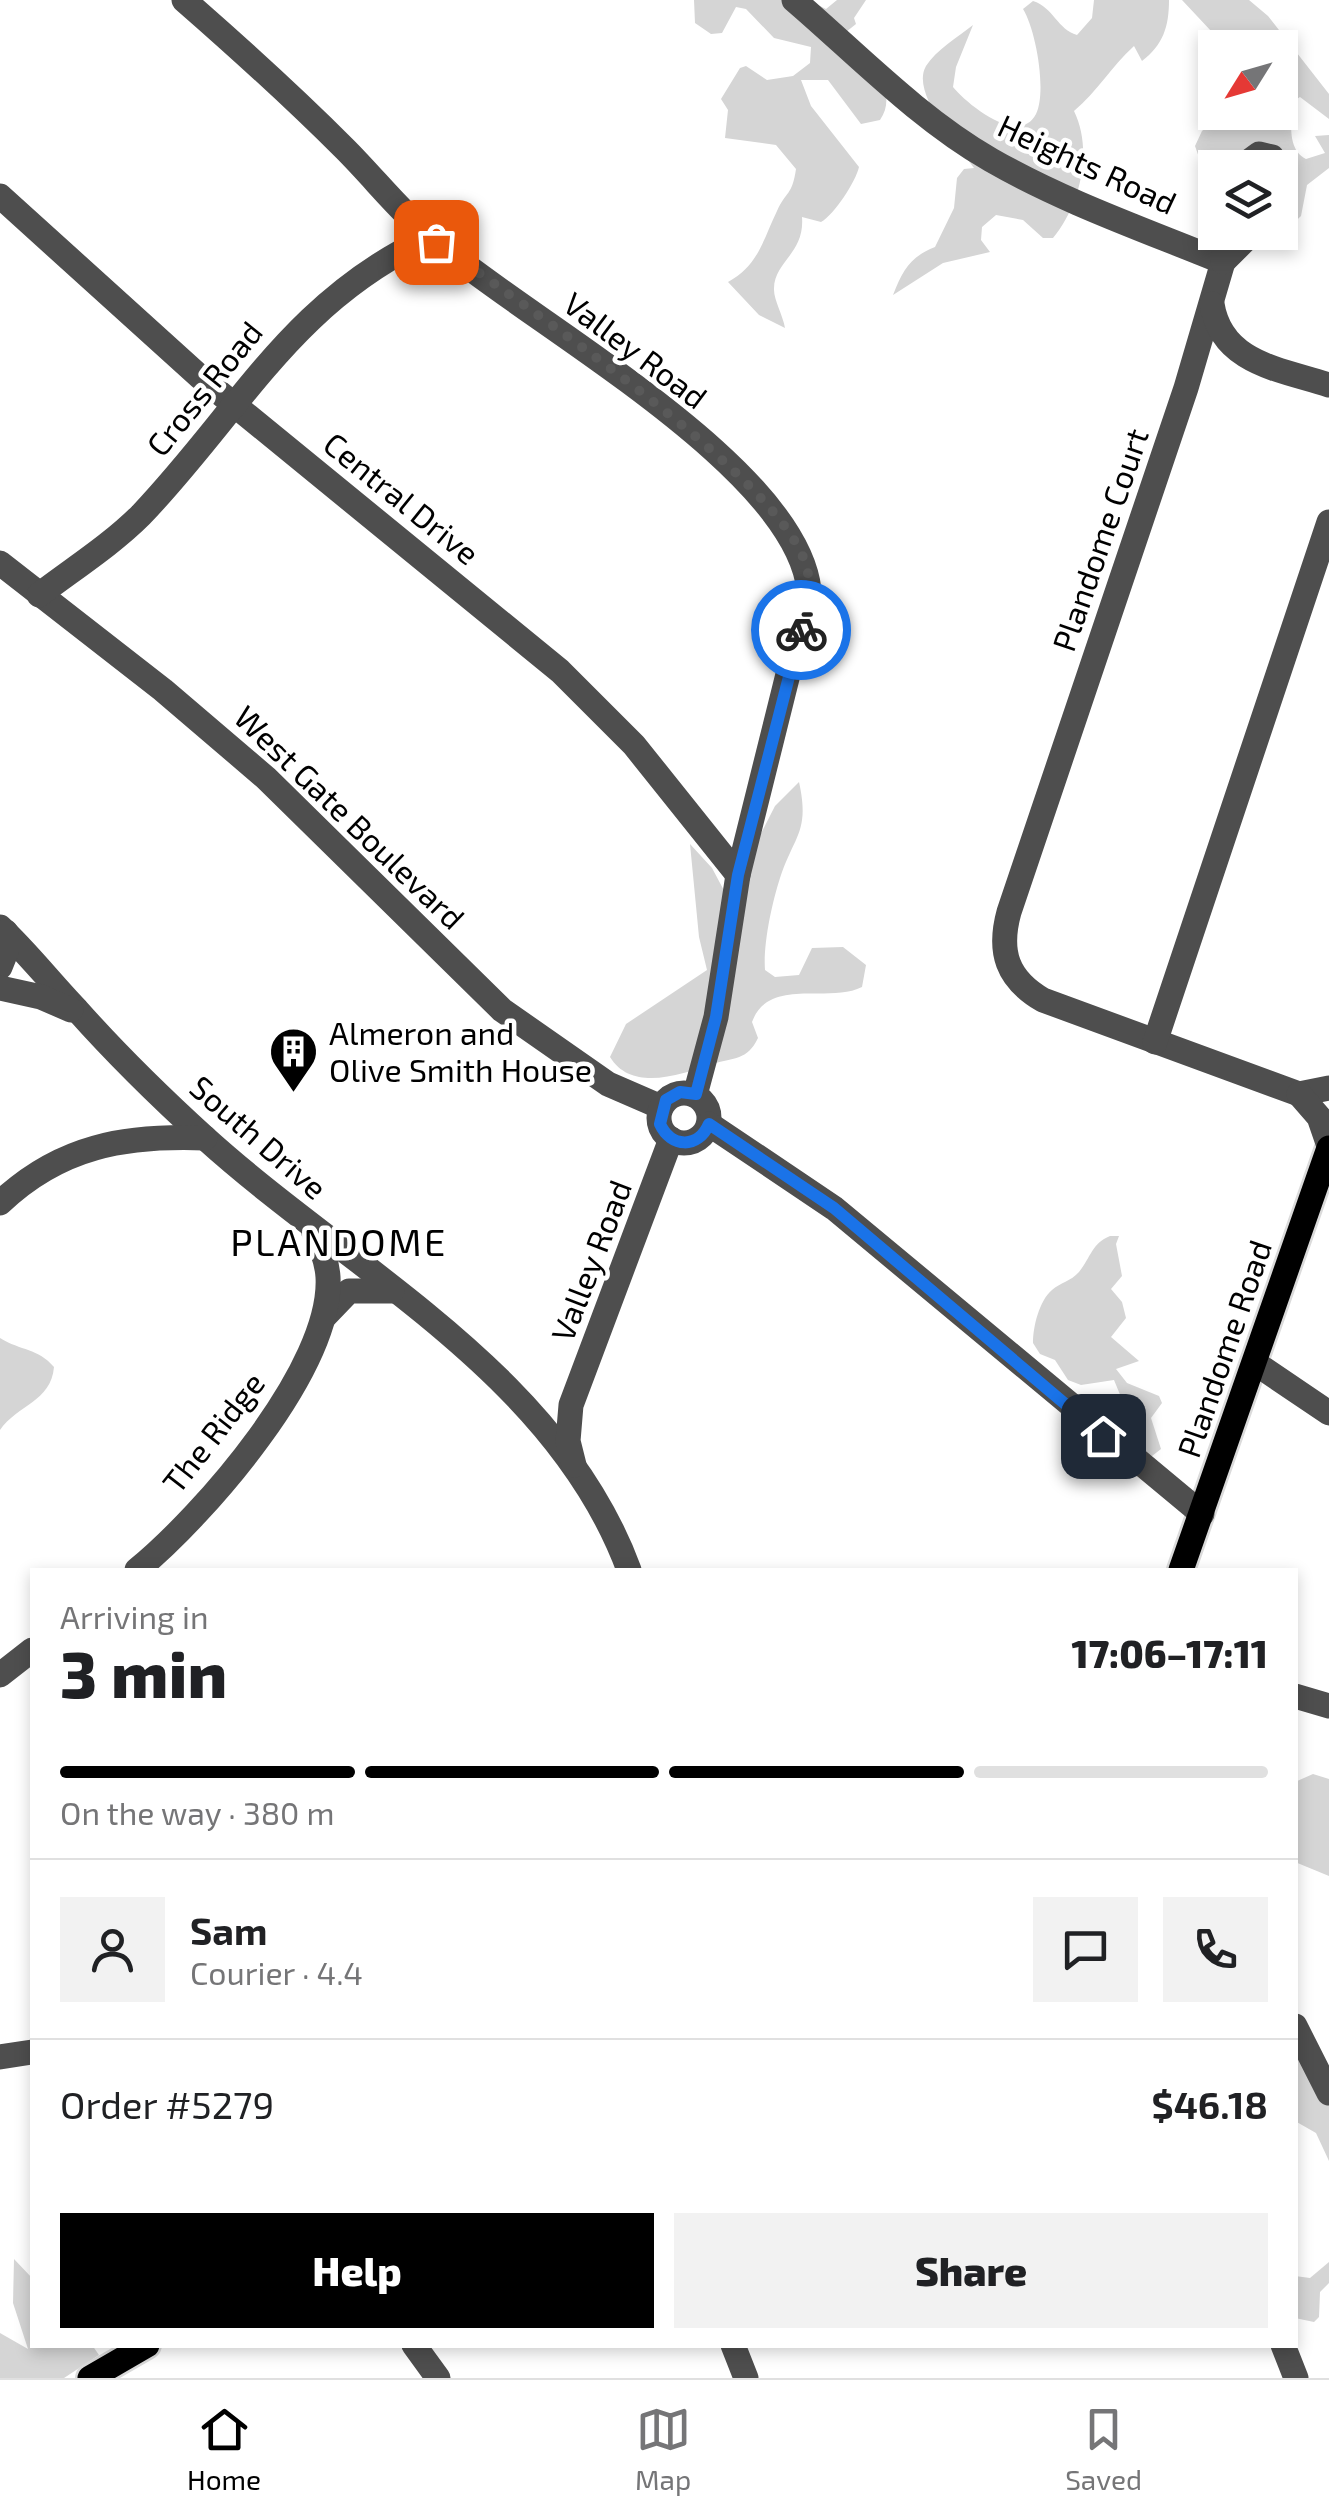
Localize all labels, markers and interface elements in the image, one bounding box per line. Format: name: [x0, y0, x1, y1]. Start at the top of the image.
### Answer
north arrow: [1198, 30, 1298, 130]
map controls: [1198, 30, 1298, 250]
street label: Heights Road: [993, 105, 1183, 221]
button: layers: [1198, 150, 1298, 250]
pin: [394, 200, 479, 285]
icon: bag: [409, 215, 464, 270]
street label: Valley Road: [557, 283, 715, 416]
street label: Cross Road: [138, 313, 269, 463]
street label: Central Drive: [317, 423, 487, 572]
street label: Plandome Court: [1043, 423, 1155, 656]
courier: [751, 580, 851, 680]
icon: bike: [774, 603, 829, 658]
street label: West Gate Boulevard: [228, 697, 473, 936]
place label: Almeron and Olive Smith House: [329, 1013, 592, 1088]
building icon: Almeron and Olive Smith House: [268, 1026, 320, 1094]
street label: South Drive: [183, 1067, 335, 1206]
street label: Valley Road: [542, 1174, 638, 1346]
district label: PLANDOME: [230, 1218, 448, 1264]
street label: Plandome Road: [1168, 1235, 1278, 1462]
street label: The Ridge: [154, 1364, 271, 1500]
pin: [1061, 1394, 1146, 1479]
icon: home: [1076, 1409, 1131, 1464]
text: Arriving in: [60, 1597, 209, 1635]
text: 17:06–17:11: [1072, 1630, 1268, 1676]
text: 3 min: [60, 1633, 227, 1711]
text: On the way · 380 m: [60, 1793, 335, 1831]
button: person: [60, 1897, 165, 2002]
button: chat: [1033, 1897, 1138, 2002]
button: phone: [1163, 1897, 1268, 2002]
text: Sam: [190, 1907, 267, 1953]
text: Courier · 4.4: [190, 1953, 363, 1991]
text: Order #5279: [60, 2081, 274, 2127]
text: $46.18: [1152, 2081, 1268, 2127]
button: Help: [60, 2213, 654, 2328]
button: Share: [674, 2213, 1268, 2328]
tab: Home: [187, 2402, 261, 2496]
tab: Map: [635, 2402, 691, 2496]
tab: Saved: [1065, 2402, 1142, 2496]

